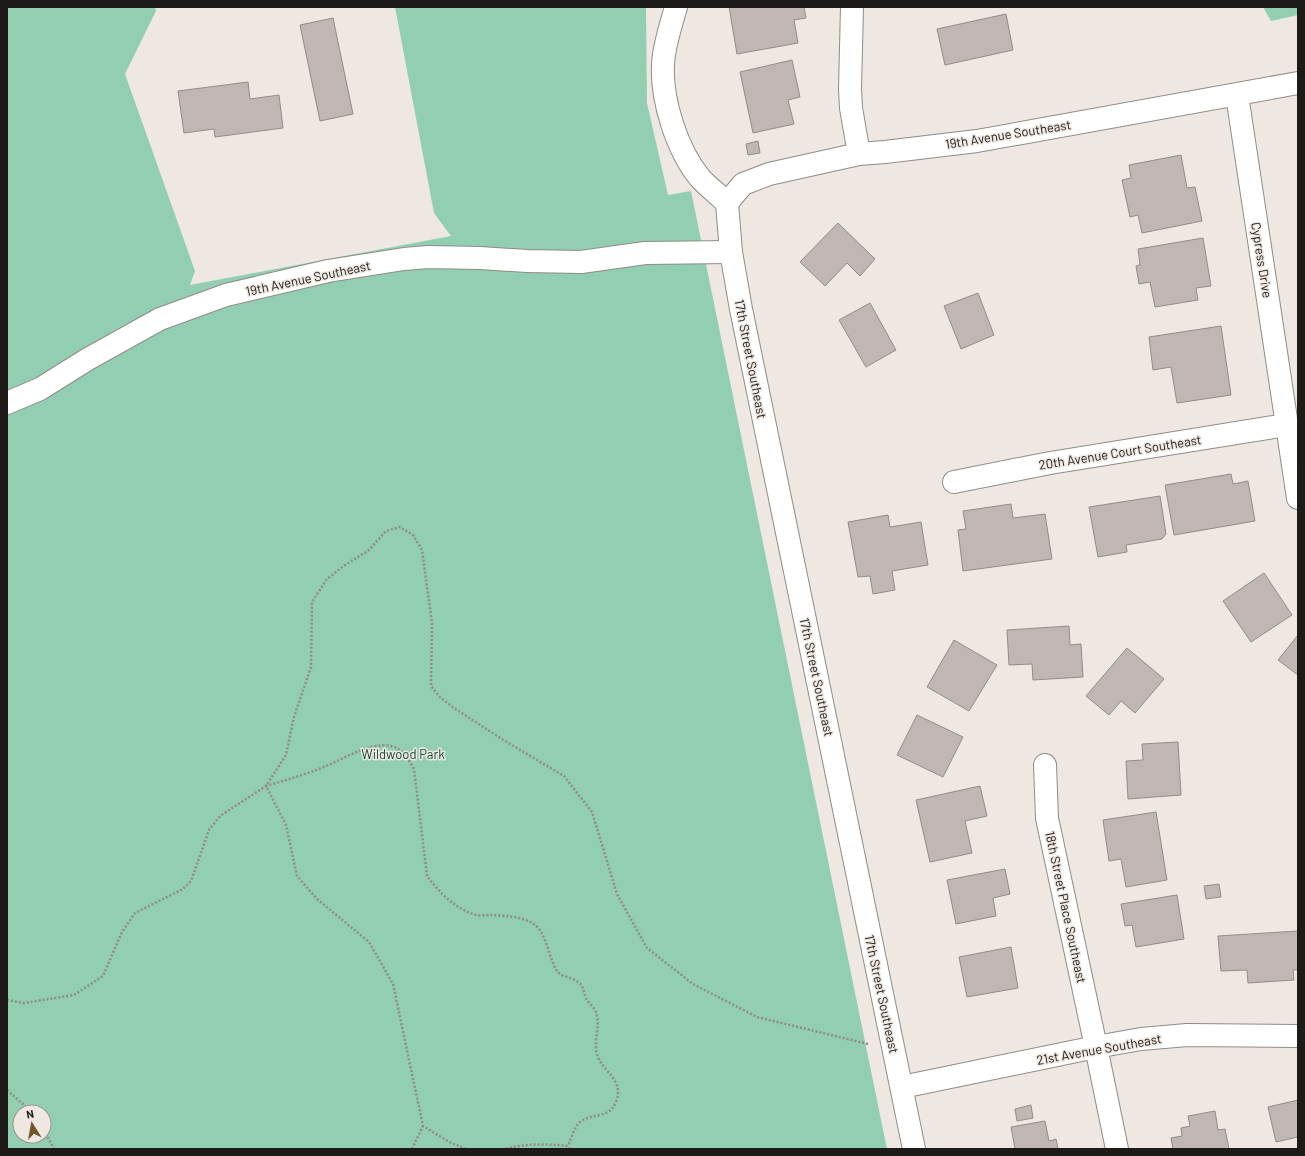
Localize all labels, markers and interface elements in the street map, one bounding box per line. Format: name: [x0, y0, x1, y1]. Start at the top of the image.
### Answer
street label: 19th Avenue Southeast: [944, 116, 1072, 152]
street label: Cypress Drive: [1248, 221, 1276, 299]
street label: 19th Avenue Southeast: [244, 257, 372, 299]
street label: 17th Street Southeast: [732, 298, 770, 420]
street label: 20th Avenue Court Southeast: [1038, 431, 1202, 473]
street label: 17th Street Southeast: [797, 616, 837, 738]
park label: Wildwood Park: [361, 746, 445, 762]
street label: 18th Street Place Southeast: [1042, 829, 1090, 985]
street label: 17th Street Southeast: [862, 933, 902, 1055]
street label: 21st Avenue Southeast: [1035, 1030, 1163, 1068]
north arrow: [12, 1104, 52, 1144]
text: N: [25, 1107, 35, 1121]

